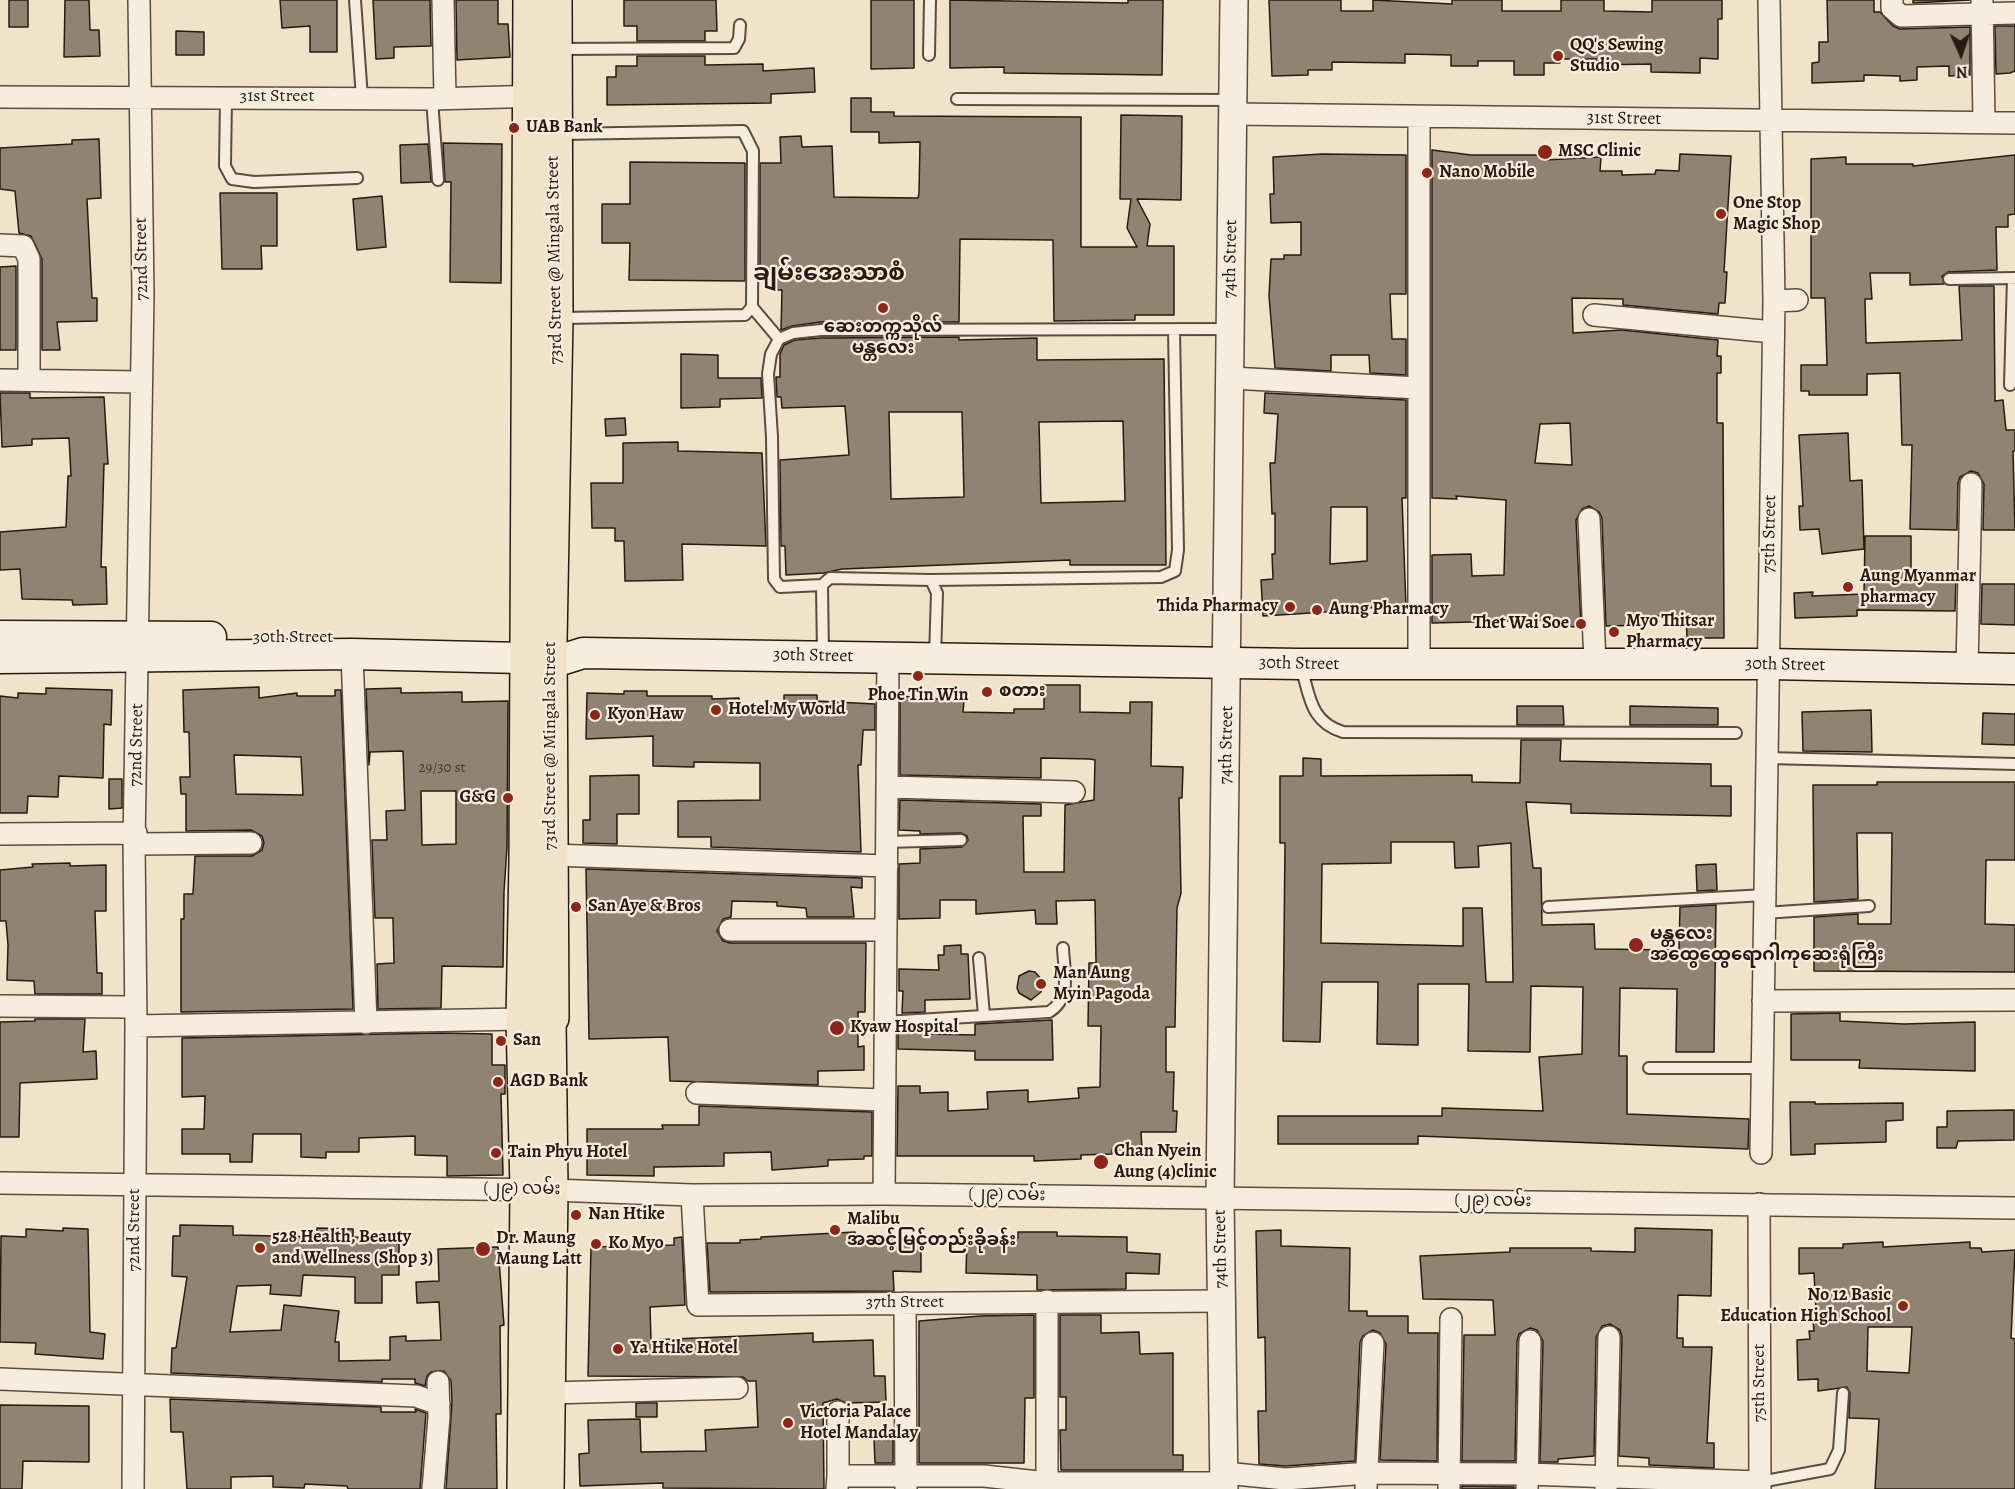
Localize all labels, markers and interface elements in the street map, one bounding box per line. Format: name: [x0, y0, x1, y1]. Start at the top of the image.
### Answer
north arrow: [1931, 24, 1991, 84]
place label: QQ's Sewing Studio: [1570, 35, 1663, 78]
marker: QQ's Sewing Studio: [1551, 49, 1565, 63]
text: N: [1956, 61, 1968, 83]
street label: 31st Street: [240, 86, 314, 108]
street label: 31st Street: [1586, 108, 1662, 130]
place label: UAB Bank: [526, 117, 603, 139]
marker: UAB Bank: [507, 121, 521, 135]
place label: MSC Clinic: [1558, 141, 1641, 163]
marker: MSC Clinic: [1536, 143, 1554, 161]
street label: 73rd Street @ Mingala Street: [542, 155, 568, 365]
place label: Nano Mobile: [1439, 162, 1535, 184]
marker: Nano Mobile: [1420, 166, 1434, 180]
place label: One Stop Magic Shop: [1733, 193, 1820, 236]
marker: One Stop Magic Shop: [1714, 207, 1728, 221]
street label: 72nd Street: [130, 217, 154, 301]
street label: 74th Street: [1220, 219, 1242, 299]
district label: ချမ်းအေးသာစံ: [753, 260, 905, 288]
marker: ဆေးတက္ကသိုလ် မန္တလေး: [876, 301, 890, 315]
place label: ဆေးတက္ကသိုလ် မန္တလေး: [824, 317, 942, 360]
street label: 75th Street: [1759, 494, 1781, 574]
place label: Aung Myanmar pharmacy: [1860, 566, 1976, 608]
marker: Aung Myanmar pharmacy: [1841, 580, 1855, 594]
place label: Thida Pharmacy: [1157, 596, 1278, 618]
place label: Aung Pharmacy: [1329, 599, 1448, 621]
marker: Thida Pharmacy: [1283, 600, 1297, 614]
marker: Aung Pharmacy: [1310, 603, 1324, 617]
place label: Myo Thitsar Pharmacy: [1626, 611, 1714, 654]
place label: Thet Wai Soe: [1473, 613, 1569, 635]
marker: Thet Wai Soe: [1574, 617, 1588, 631]
marker: Myo Thitsar Pharmacy: [1607, 625, 1621, 639]
street label: 30th Street: [253, 627, 333, 649]
street label: 73rd Street @ Mingala Street: [540, 641, 562, 851]
street label: 30th Street: [773, 644, 853, 668]
street label: 30th Street: [1259, 652, 1339, 676]
street label: 30th Street: [1745, 653, 1825, 677]
marker: Phoe Tin Win: [911, 669, 925, 683]
place label: စတား: [999, 681, 1046, 703]
place label: Phoe Tin Win: [867, 685, 969, 707]
marker: စတား: [980, 685, 994, 699]
place label: Hotel My World: [728, 699, 846, 721]
street label: 72nd Street: [125, 703, 149, 787]
marker: Hotel My World: [709, 703, 723, 717]
place label: Kyon Haw: [607, 704, 684, 726]
street label: 74th Street: [1216, 705, 1238, 785]
marker: Kyon Haw: [588, 708, 602, 722]
house number: 29/30 st: [418, 759, 466, 777]
place label: G&G: [460, 787, 496, 809]
marker: G&G: [501, 791, 515, 805]
place label: San Aye & Bros: [588, 896, 701, 918]
marker: San Aye & Bros: [569, 900, 583, 914]
place label: မန္တလေး အထွေထွေရောဂါကုဆေးရုံကြီး: [1650, 924, 1884, 966]
marker: မန္တလေး အထွေထွေရောဂါကုဆေးရုံကြီး: [1627, 936, 1645, 954]
place label: Man Aung Myin Pagoda: [1053, 963, 1150, 1006]
marker: Man Aung Myin Pagoda: [1034, 977, 1048, 991]
place label: Kyaw Hospital: [850, 1017, 958, 1039]
marker: Kyaw Hospital: [828, 1019, 846, 1037]
place label: San: [513, 1030, 541, 1052]
marker: San: [494, 1034, 508, 1048]
place label: AGD Bank: [510, 1071, 588, 1093]
marker: AGD Bank: [491, 1075, 505, 1089]
place label: Chan Nyein Aung (4)clinic: [1114, 1141, 1217, 1184]
place label: Tain Phyu Hotel: [508, 1142, 627, 1164]
marker: Tain Phyu Hotel: [489, 1146, 503, 1160]
marker: Chan Nyein Aung (4)clinic: [1092, 1153, 1110, 1171]
street label: (၂၉) လမ်း: [483, 1178, 561, 1200]
street label: (၂၉) လမ်း: [968, 1184, 1046, 1206]
street label: 72nd Street: [124, 1188, 146, 1272]
street label: (၂၉) လမ်း: [1454, 1190, 1532, 1212]
place label: Nan Htike: [588, 1204, 665, 1226]
marker: Nan Htike: [569, 1208, 583, 1222]
place label: Malibu အဆင့်မြင့်တည်းခိုခန်း: [847, 1209, 1016, 1252]
street label: 74th Street: [1210, 1209, 1232, 1289]
marker: Malibu အဆင့်မြင့်တည်းခိုခန်း: [828, 1223, 842, 1237]
place label: 528 Health, Beauty and Wellness (Shop 3): [272, 1227, 433, 1270]
place label: Dr. Maung Maung Latt: [496, 1228, 582, 1270]
place label: Ko Myo: [608, 1233, 664, 1255]
marker: Ko Myo: [589, 1237, 603, 1251]
marker: Dr. Maung Maung Latt: [474, 1240, 492, 1258]
marker: 528 Health, Beauty and Wellness (Shop 3): [253, 1241, 267, 1255]
place label: No 12 Basic Education High School: [1720, 1285, 1891, 1328]
street label: 37th Street: [866, 1292, 944, 1314]
marker: No 12 Basic Education High School: [1896, 1299, 1910, 1313]
place label: Ya Htike Hotel: [630, 1338, 738, 1360]
marker: Ya Htike Hotel: [611, 1342, 625, 1356]
street label: 75th Street: [1749, 1344, 1771, 1422]
place label: Victoria Palace Hotel Mandalay: [800, 1402, 918, 1444]
marker: Victoria Palace Hotel Mandalay: [781, 1416, 795, 1430]

